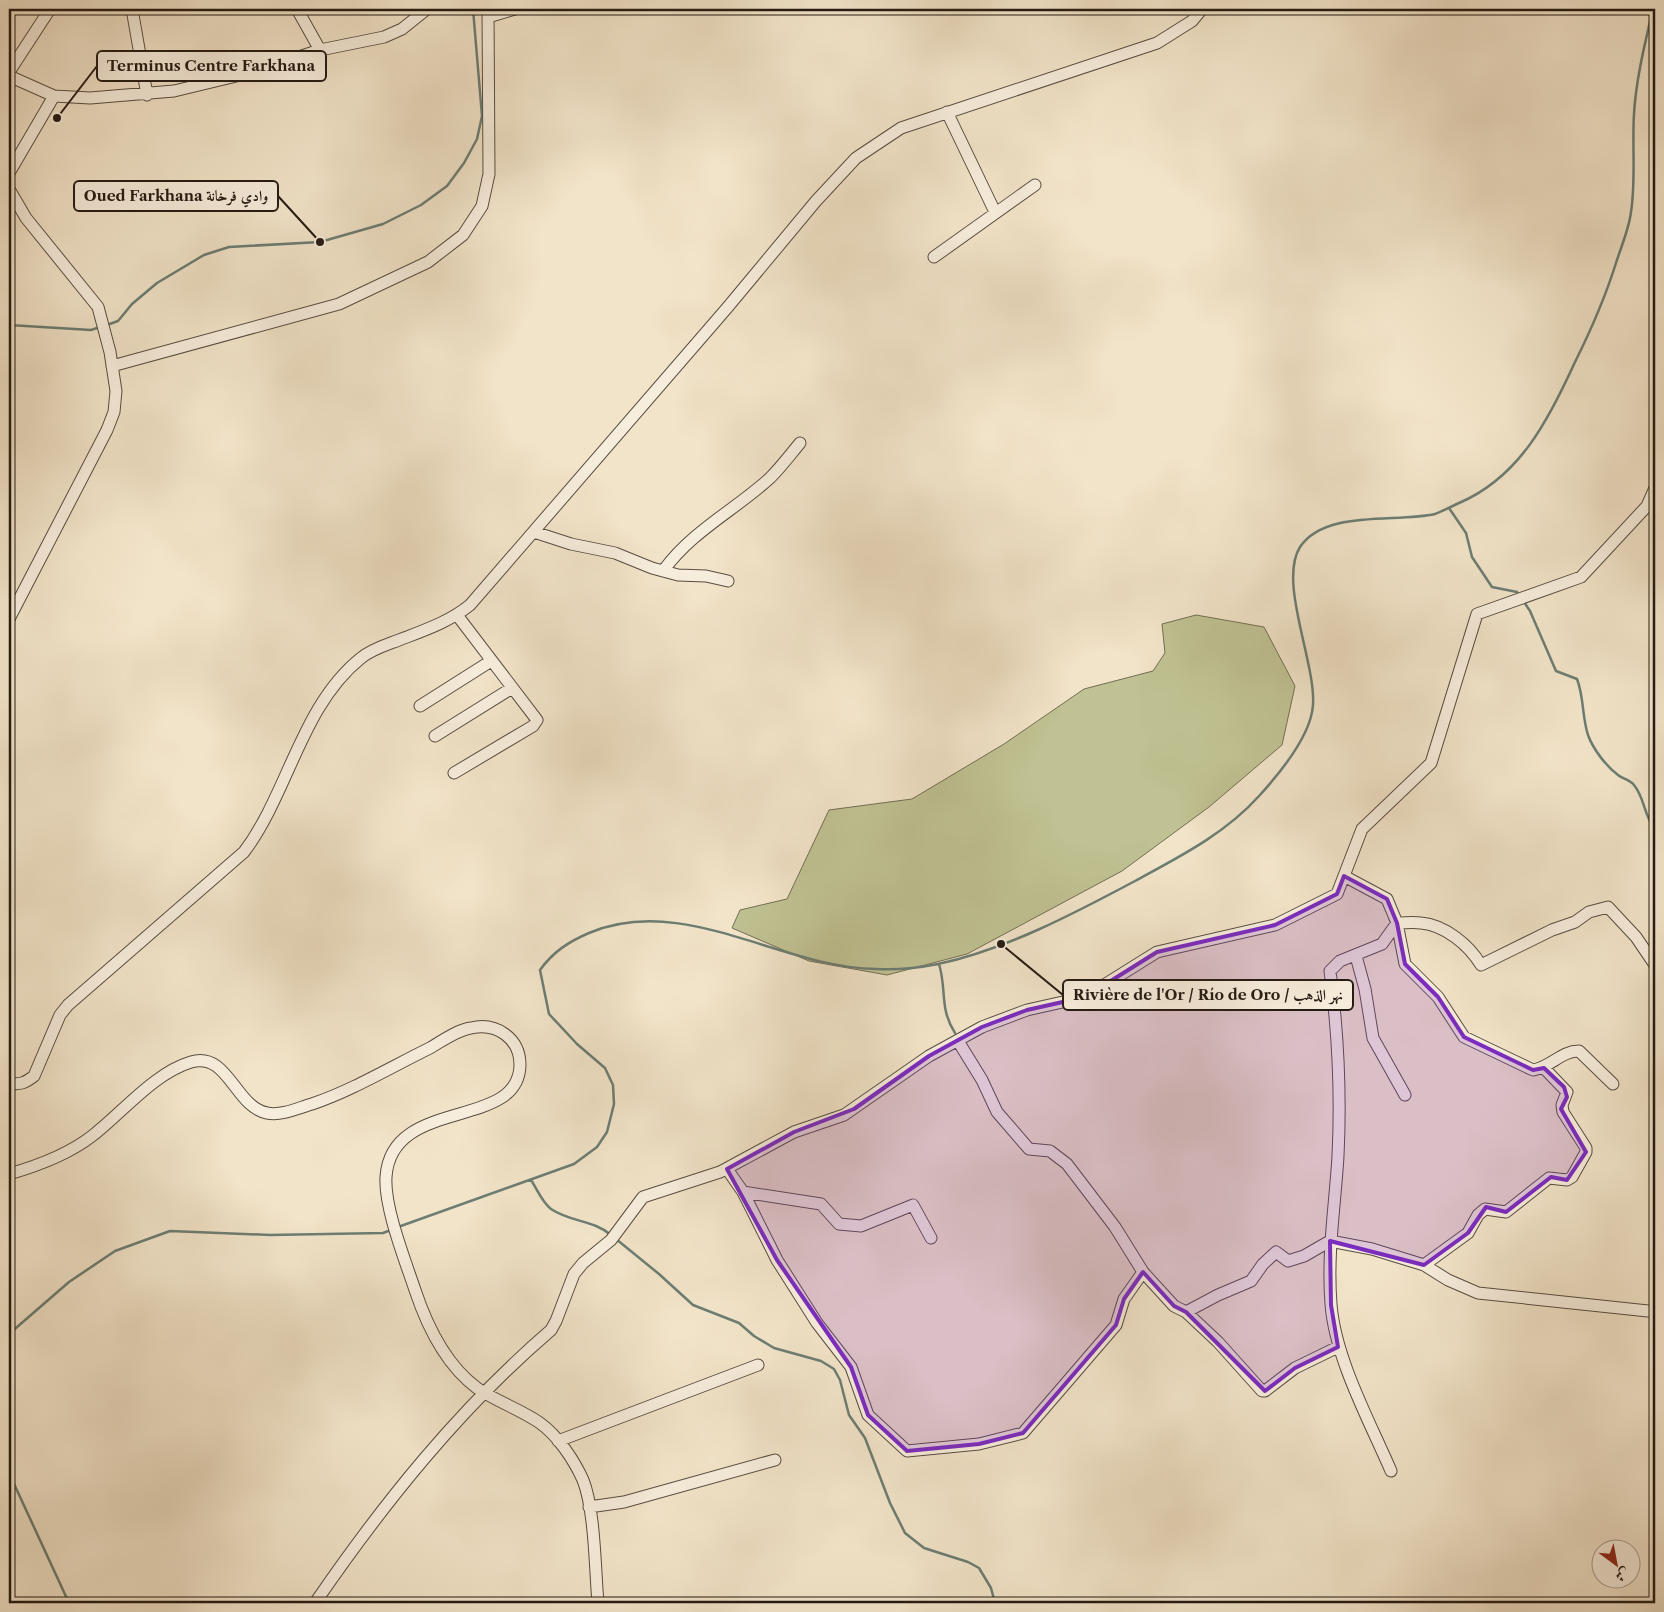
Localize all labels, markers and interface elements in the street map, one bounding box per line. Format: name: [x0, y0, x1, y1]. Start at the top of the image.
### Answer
callout: Terminus Centre Farkhana: [97, 51, 326, 81]
text: Terminus Centre Farkhana: [107, 56, 315, 75]
callout: Oued Farkhana وادي فرخانة: [74, 181, 278, 211]
text: Oued Farkhana وادي فرخانة: [84, 186, 268, 208]
callout: Rivière de l'Or / Río de Oro / نهر الذهب: [1063, 980, 1353, 1010]
text: Rivière de l'Or / Río de Oro / نهر الذهب: [1073, 985, 1343, 1005]
north arrow: [1592, 1540, 1642, 1590]
text: ش: [1612, 1564, 1634, 1586]

